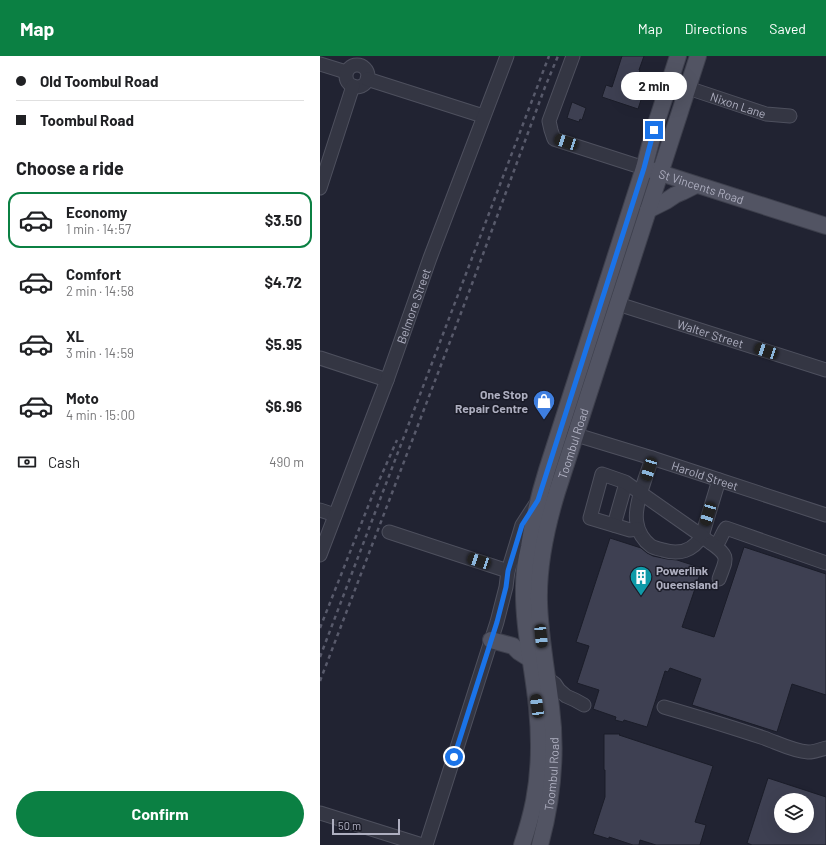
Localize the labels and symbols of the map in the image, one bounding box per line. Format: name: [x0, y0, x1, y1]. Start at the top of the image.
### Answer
callout: 2 min: [621, 72, 687, 100]
street label: Nixon Lane: [709, 89, 768, 121]
route end: [645, 121, 663, 139]
car: [553, 133, 579, 151]
street label: St Vincents Road: [657, 166, 746, 206]
street label: Belmore Street: [393, 266, 433, 345]
street label: Walter Street: [675, 316, 745, 350]
car: [753, 342, 779, 360]
place label: One Stop Repair Centre: [455, 387, 528, 415]
shop icon: One Stop Repair Centre: [531, 388, 557, 421]
street label: Toombul Road: [555, 406, 591, 481]
car: [640, 456, 658, 482]
street label: Harold Street: [670, 458, 740, 493]
car: [699, 501, 717, 527]
car: [466, 552, 492, 570]
place label: Powerlink Queensland: [656, 563, 718, 591]
building icon: Powerlink Queensland: [628, 564, 654, 597]
car: [534, 623, 548, 649]
car: [529, 693, 545, 719]
street label: Toombul Road: [541, 737, 561, 812]
route start: [445, 748, 463, 766]
scale bar: [332, 817, 400, 836]

